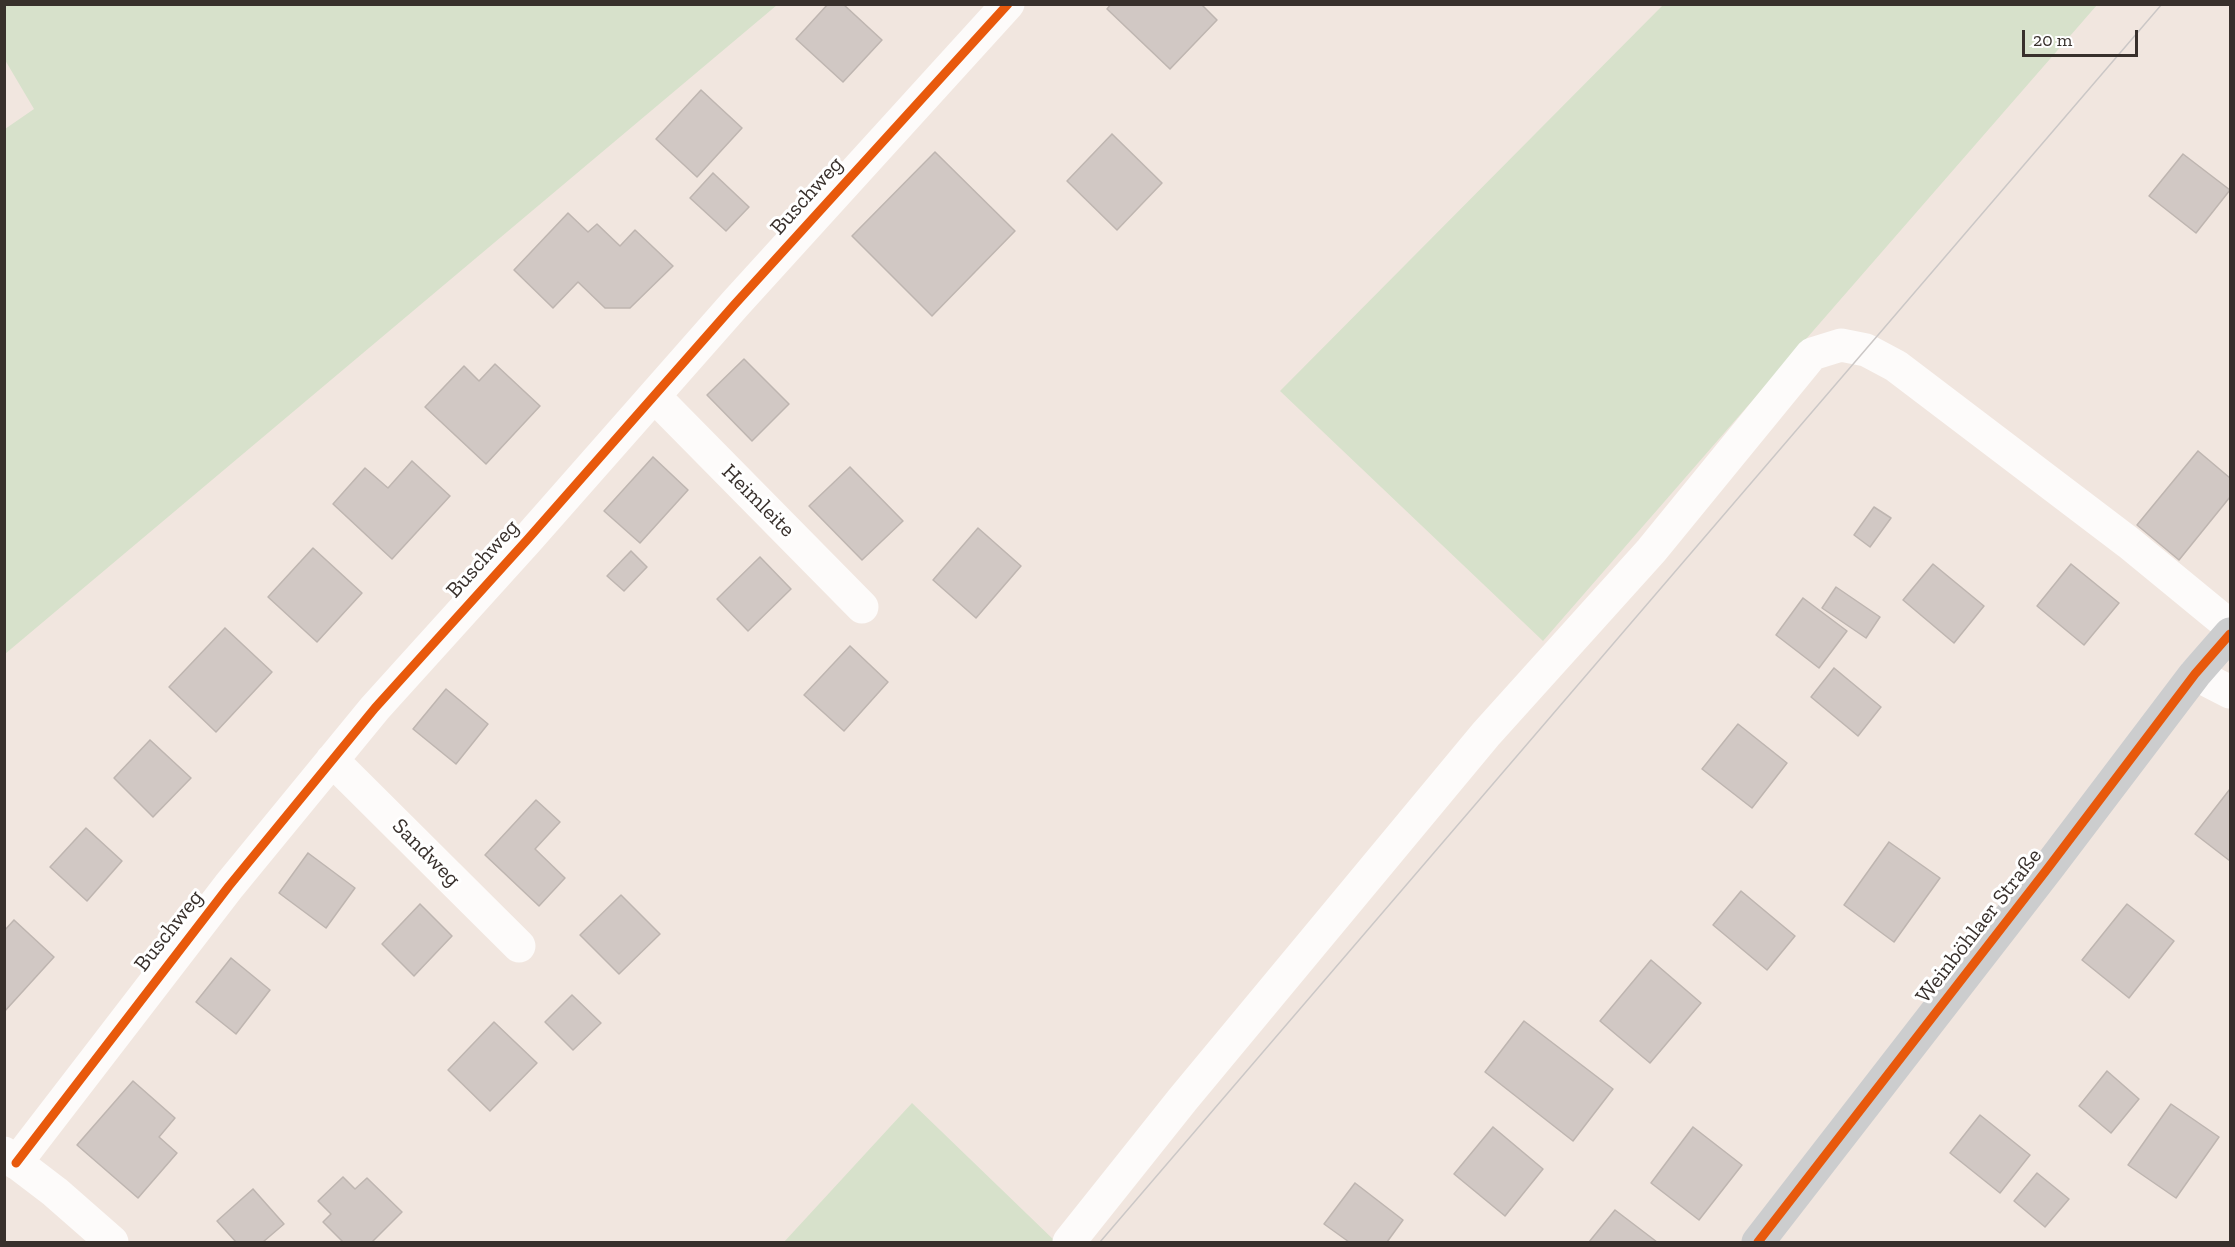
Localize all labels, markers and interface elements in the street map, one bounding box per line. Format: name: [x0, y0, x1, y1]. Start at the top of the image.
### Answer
scale bar: [2025, 18, 2140, 56]
text: 20 m: [2033, 29, 2072, 51]
street label: Buschweg: [765, 151, 849, 241]
street label: Heimleite: [716, 459, 800, 543]
street label: Buschweg: [441, 514, 525, 604]
street label: Sandweg: [386, 813, 466, 893]
street label: Weinböhlaer Straße: [1910, 843, 2048, 1009]
street label: Buschweg: [129, 885, 209, 977]

